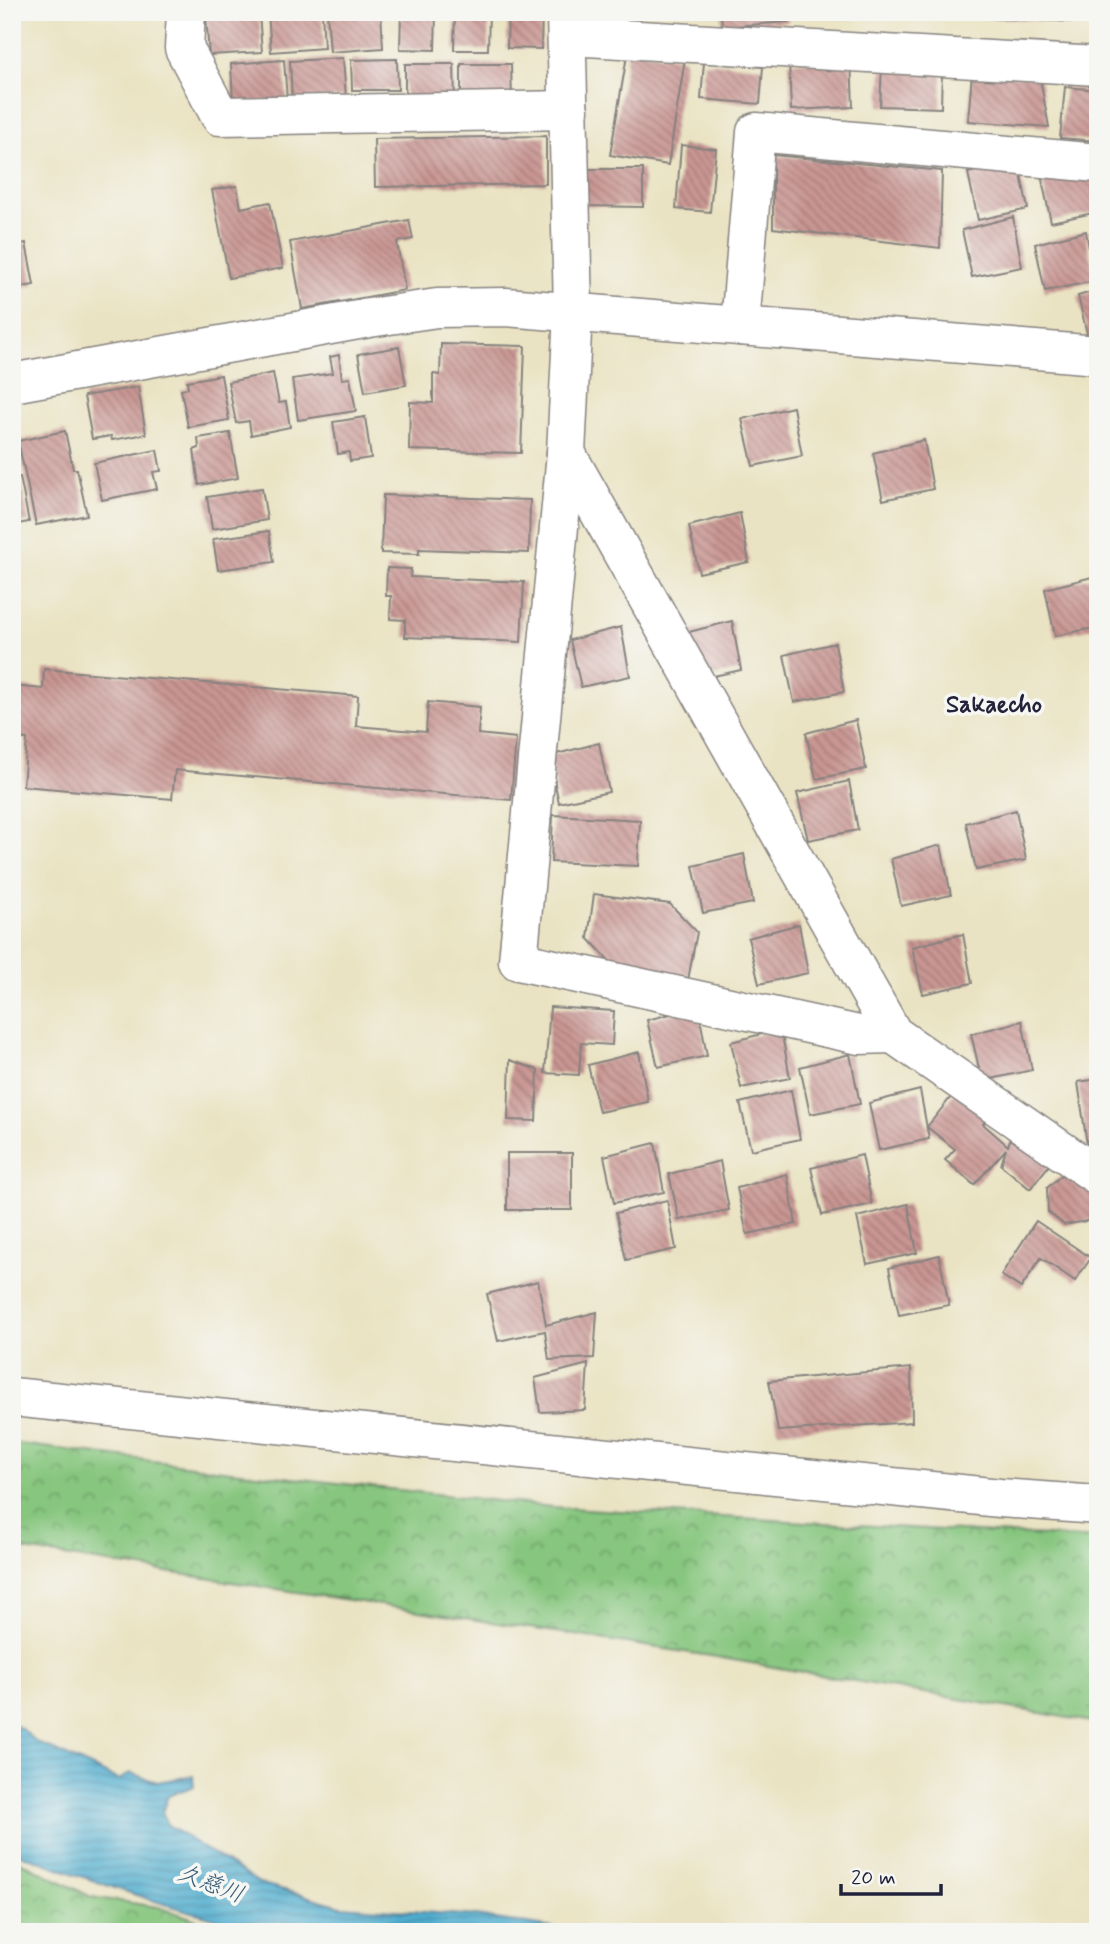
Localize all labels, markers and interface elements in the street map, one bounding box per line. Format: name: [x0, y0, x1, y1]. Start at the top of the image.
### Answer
district label: Sakaecho: [946, 690, 1042, 721]
scale bar: [841, 1853, 940, 1897]
water label: 久慈川: [173, 1858, 248, 1911]
text: 20 m: [851, 1864, 896, 1892]

